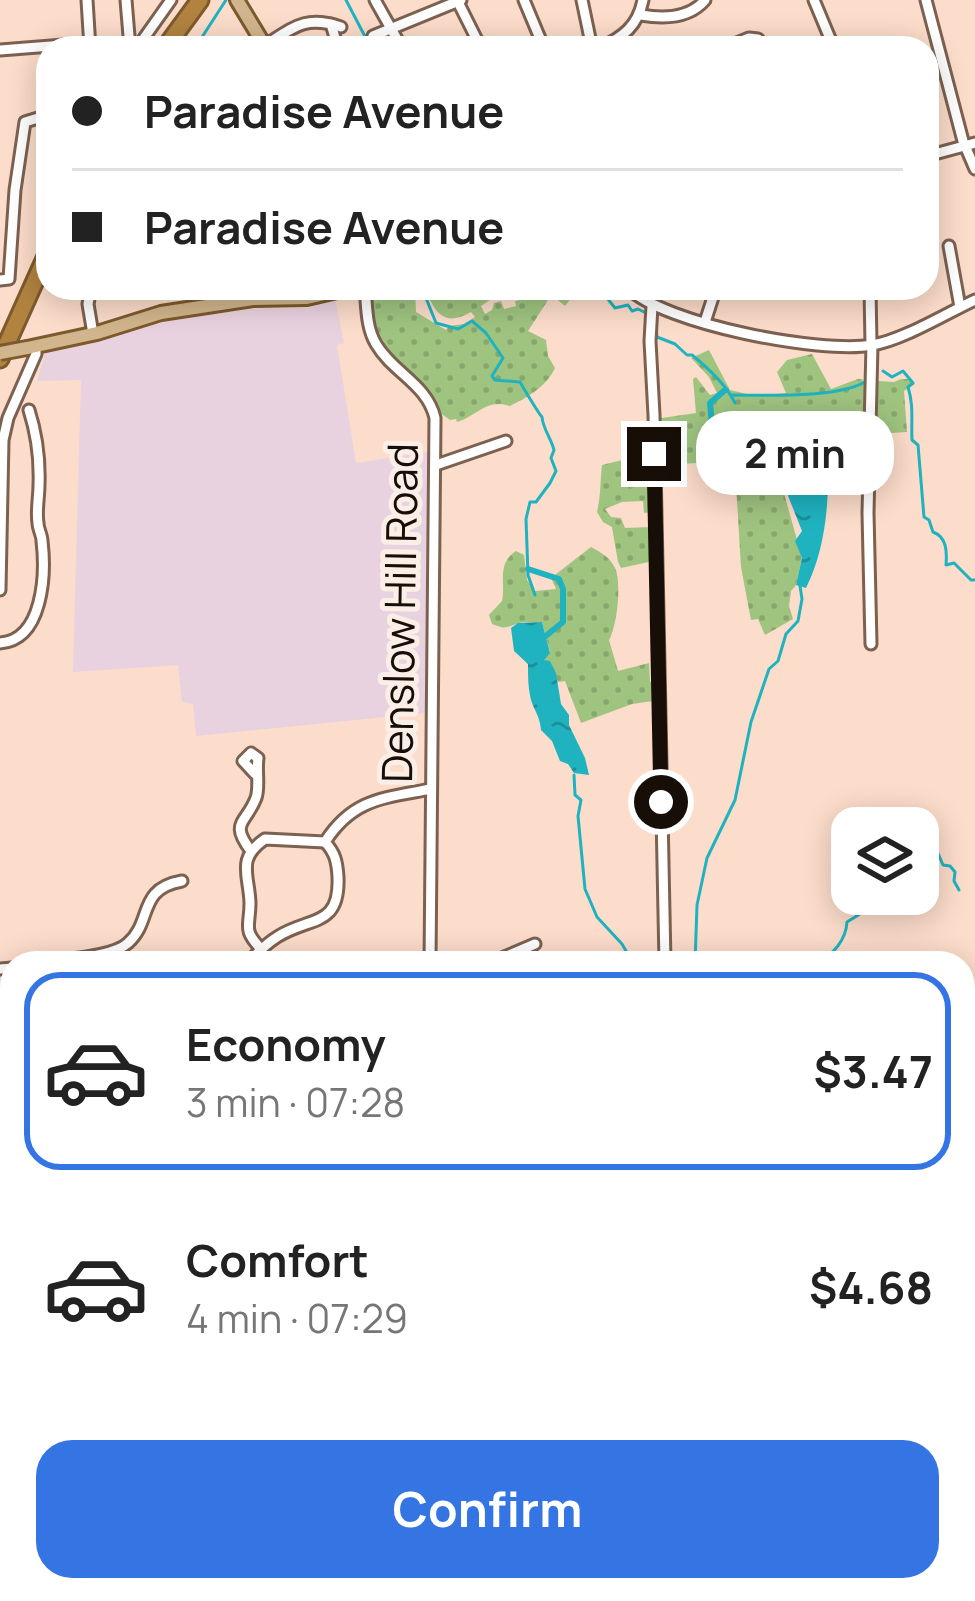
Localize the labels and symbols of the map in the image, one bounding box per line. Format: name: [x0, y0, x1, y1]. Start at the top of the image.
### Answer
callout: 2 min: [696, 412, 894, 496]
route end: [627, 427, 681, 481]
street label: Denslow Hill Road: [367, 443, 431, 783]
route start: [634, 775, 688, 829]

